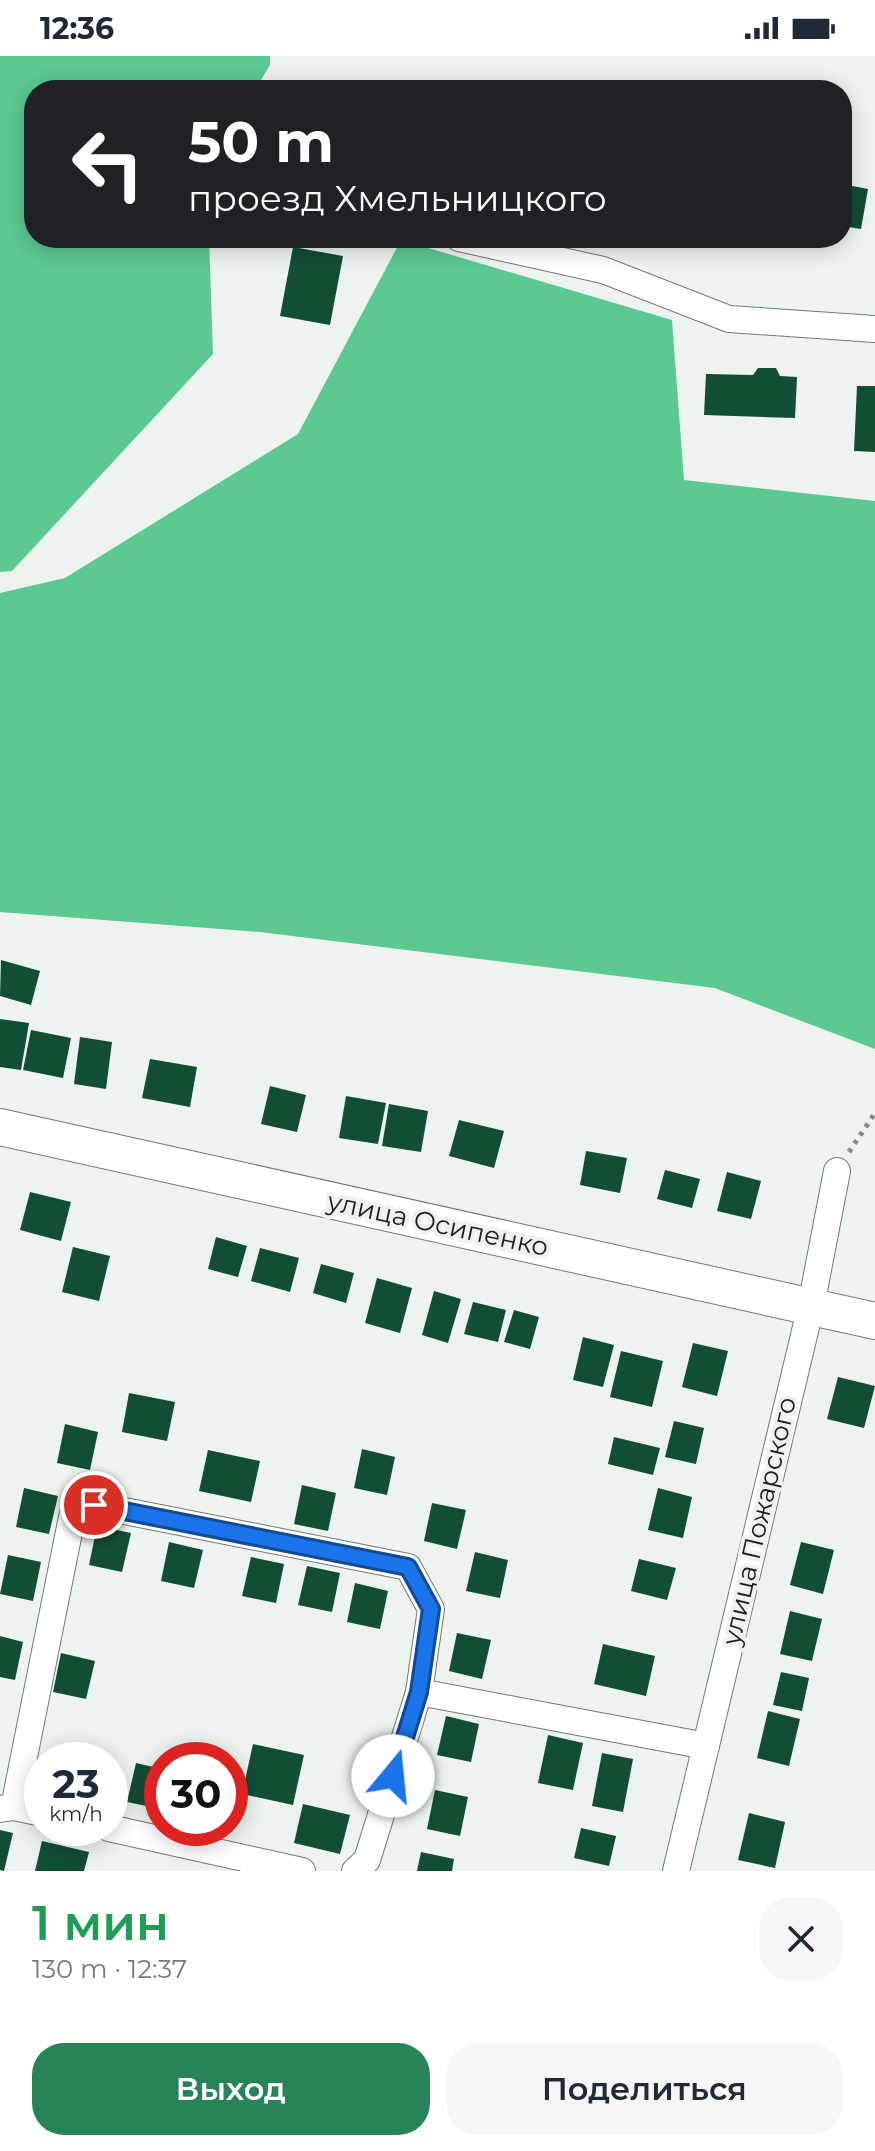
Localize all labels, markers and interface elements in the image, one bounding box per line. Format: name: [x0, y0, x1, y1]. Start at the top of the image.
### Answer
text: 12:36: [40, 10, 114, 47]
text: 50 m: [188, 108, 334, 176]
icon: left: [56, 112, 160, 216]
text: проезд Хмельницкого: [188, 176, 607, 220]
street label: улица Осипенко: [324, 1185, 551, 1263]
street label: улица Пожарского: [715, 1394, 803, 1649]
pin: [60, 1471, 128, 1539]
icon: arrive: [72, 1483, 116, 1527]
position arrow: [351, 1734, 435, 1818]
speed limit sign: 30: [144, 1742, 248, 1846]
text: 23: [52, 1759, 100, 1808]
text: km/h: [49, 1802, 103, 1826]
text: 1 мин: [32, 1894, 169, 1952]
button: close: [759, 1897, 843, 1981]
text: 130 m · 12:37: [32, 1953, 187, 1985]
button: Выход: [32, 2043, 430, 2135]
button: Поделиться: [446, 2043, 843, 2135]

